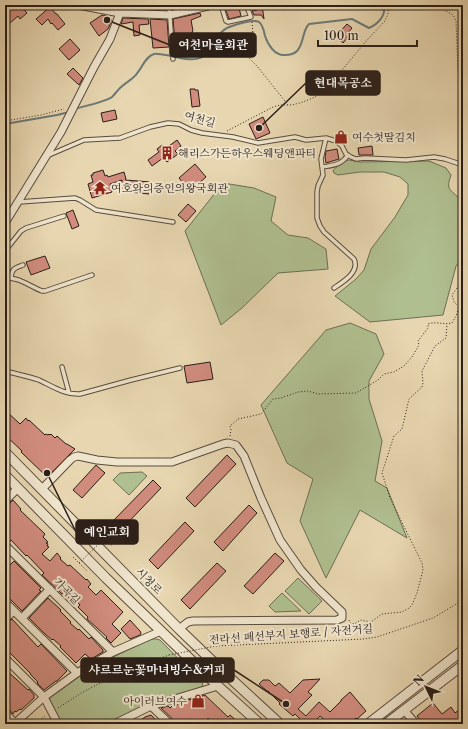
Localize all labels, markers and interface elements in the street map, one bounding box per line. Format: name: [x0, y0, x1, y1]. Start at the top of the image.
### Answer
scale bar: [318, 22, 417, 48]
text: 100 m: [324, 28, 359, 43]
callout: 여천마을회관: [170, 33, 256, 57]
text: 여천마을회관: [178, 37, 248, 52]
callout: 현대목공소: [306, 71, 380, 95]
text: 현대목공소: [314, 75, 372, 90]
street label: 여천길: [183, 108, 217, 130]
shop icon: 여수첫딸김치: [333, 129, 349, 145]
place label: 여수첫딸김치: [352, 130, 416, 144]
building icon: 해리스가든하우스웨딩앤파티: [159, 145, 175, 161]
place label: 해리스가든하우스웨딩앤파티: [178, 146, 316, 160]
temple icon: 여호와의증인의왕국회관: [92, 180, 108, 196]
place label: 여호와의증인의왕국회관: [111, 181, 228, 195]
callout: 예인교회: [76, 520, 138, 544]
text: 예인교회: [84, 524, 130, 539]
street label: 시청로: [133, 565, 165, 597]
street label: 가곡길: [51, 575, 83, 607]
street label: 전라선 폐선부지 보행로 / 자전거길: [208, 621, 374, 647]
callout: 샤르르눈꽃마녀빙수&커피: [81, 658, 234, 682]
text: 샤르르눈꽃마녀빙수&커피: [88, 662, 226, 677]
north arrow: [406, 667, 446, 707]
text: N: [410, 672, 427, 688]
shop icon: 아이러브여수: [190, 693, 206, 709]
place label: 아이러브여수: [123, 694, 187, 708]

